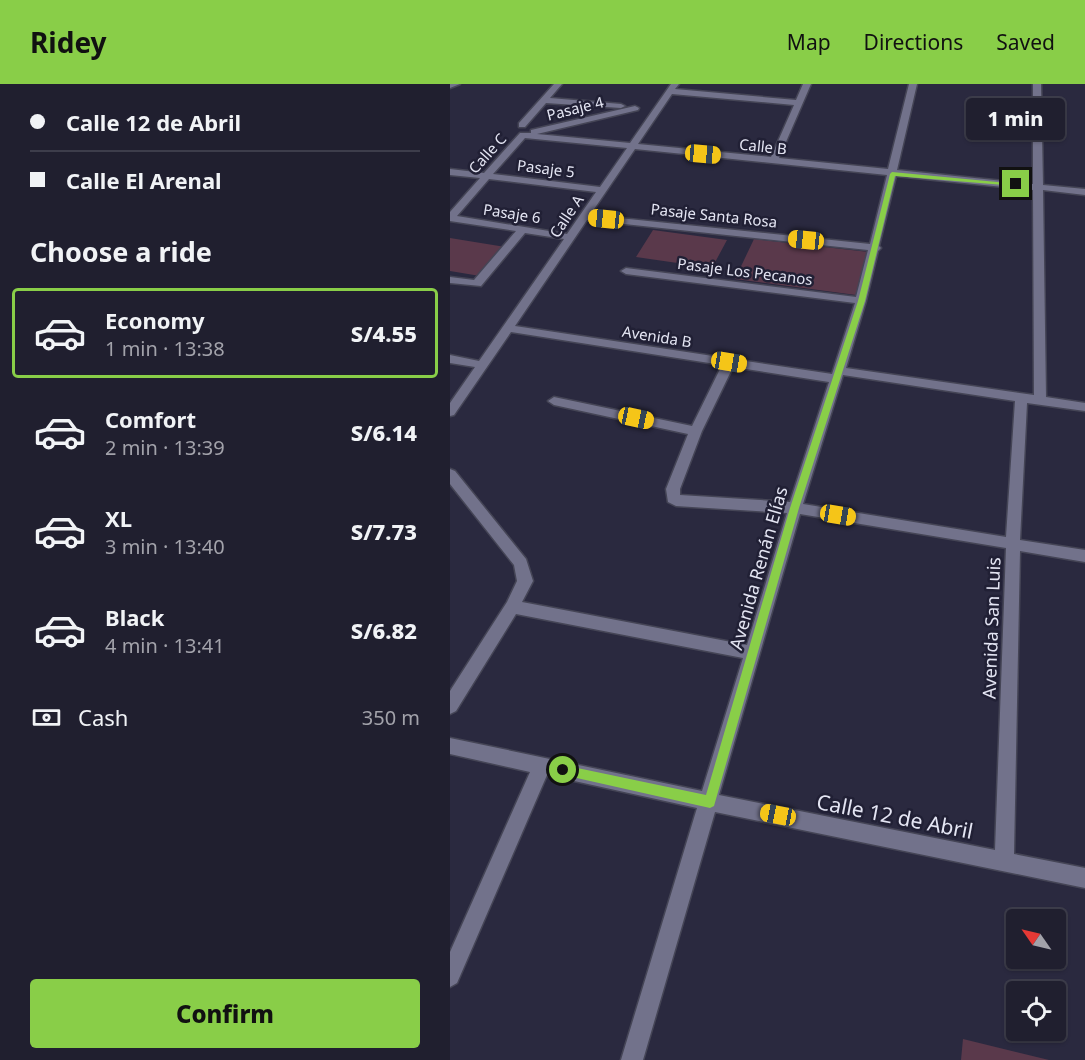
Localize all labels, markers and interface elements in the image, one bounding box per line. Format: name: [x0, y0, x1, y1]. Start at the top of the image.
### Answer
text: Ridey: [30, 23, 107, 61]
text: Map: [787, 28, 831, 56]
text: Directions: [864, 28, 963, 56]
text: Saved: [996, 28, 1055, 56]
street label: Pasaje 4: [544, 91, 606, 125]
callout: 1 min: [966, 97, 1066, 139]
text: 1 min: [988, 105, 1043, 132]
text: Calle 12 de Abril: [66, 107, 241, 137]
street label: Calle C: [464, 128, 511, 177]
street label: Calle B: [738, 134, 788, 158]
car: [684, 143, 722, 165]
street label: Pasaje 5: [516, 155, 576, 181]
text: Calle El Arenal: [66, 165, 222, 195]
route end: [1002, 170, 1029, 197]
street label: Calle A: [544, 190, 588, 241]
street label: Pasaje Santa Rosa: [650, 198, 778, 232]
street label: Pasaje 6: [482, 199, 542, 227]
car: [587, 208, 625, 230]
car: [787, 229, 825, 251]
text: Choose a ride: [30, 233, 212, 270]
street label: Pasaje Los Pecanos: [676, 253, 814, 289]
text: Economy: [105, 305, 204, 335]
icon: car: [33, 306, 87, 360]
text: S/4.55: [351, 318, 417, 348]
street label: Avenida B: [621, 321, 693, 351]
text: 1 min · 13:38: [105, 335, 225, 362]
car: [710, 350, 748, 374]
text: Comfort: [105, 404, 196, 434]
icon: car: [33, 405, 87, 459]
car: [617, 405, 655, 431]
text: S/6.14: [351, 417, 417, 447]
text: 2 min · 13:39: [105, 434, 225, 461]
street label: Avenida Renán Elías: [723, 484, 793, 652]
text: XL: [105, 503, 132, 533]
car: [819, 503, 857, 527]
icon: car: [33, 504, 87, 558]
text: S/7.73: [351, 516, 417, 546]
text: 3 min · 13:40: [105, 533, 225, 560]
street label: Avenida San Luis: [977, 557, 1005, 699]
text: Black: [105, 602, 164, 632]
icon: car: [33, 603, 87, 657]
text: S/6.82: [351, 615, 417, 645]
text: 4 min · 13:41: [105, 632, 225, 659]
icon: cash: [30, 701, 63, 734]
text: Cash: [78, 702, 128, 732]
text: 350 m: [362, 704, 420, 731]
route start: [549, 756, 576, 783]
street label: Calle 12 de Abril: [814, 787, 976, 845]
car: [759, 803, 797, 827]
north arrow: [1006, 909, 1066, 969]
map controls: [1006, 909, 1066, 1041]
button: Confirm: [30, 979, 420, 1048]
button: locate: [1006, 981, 1066, 1041]

